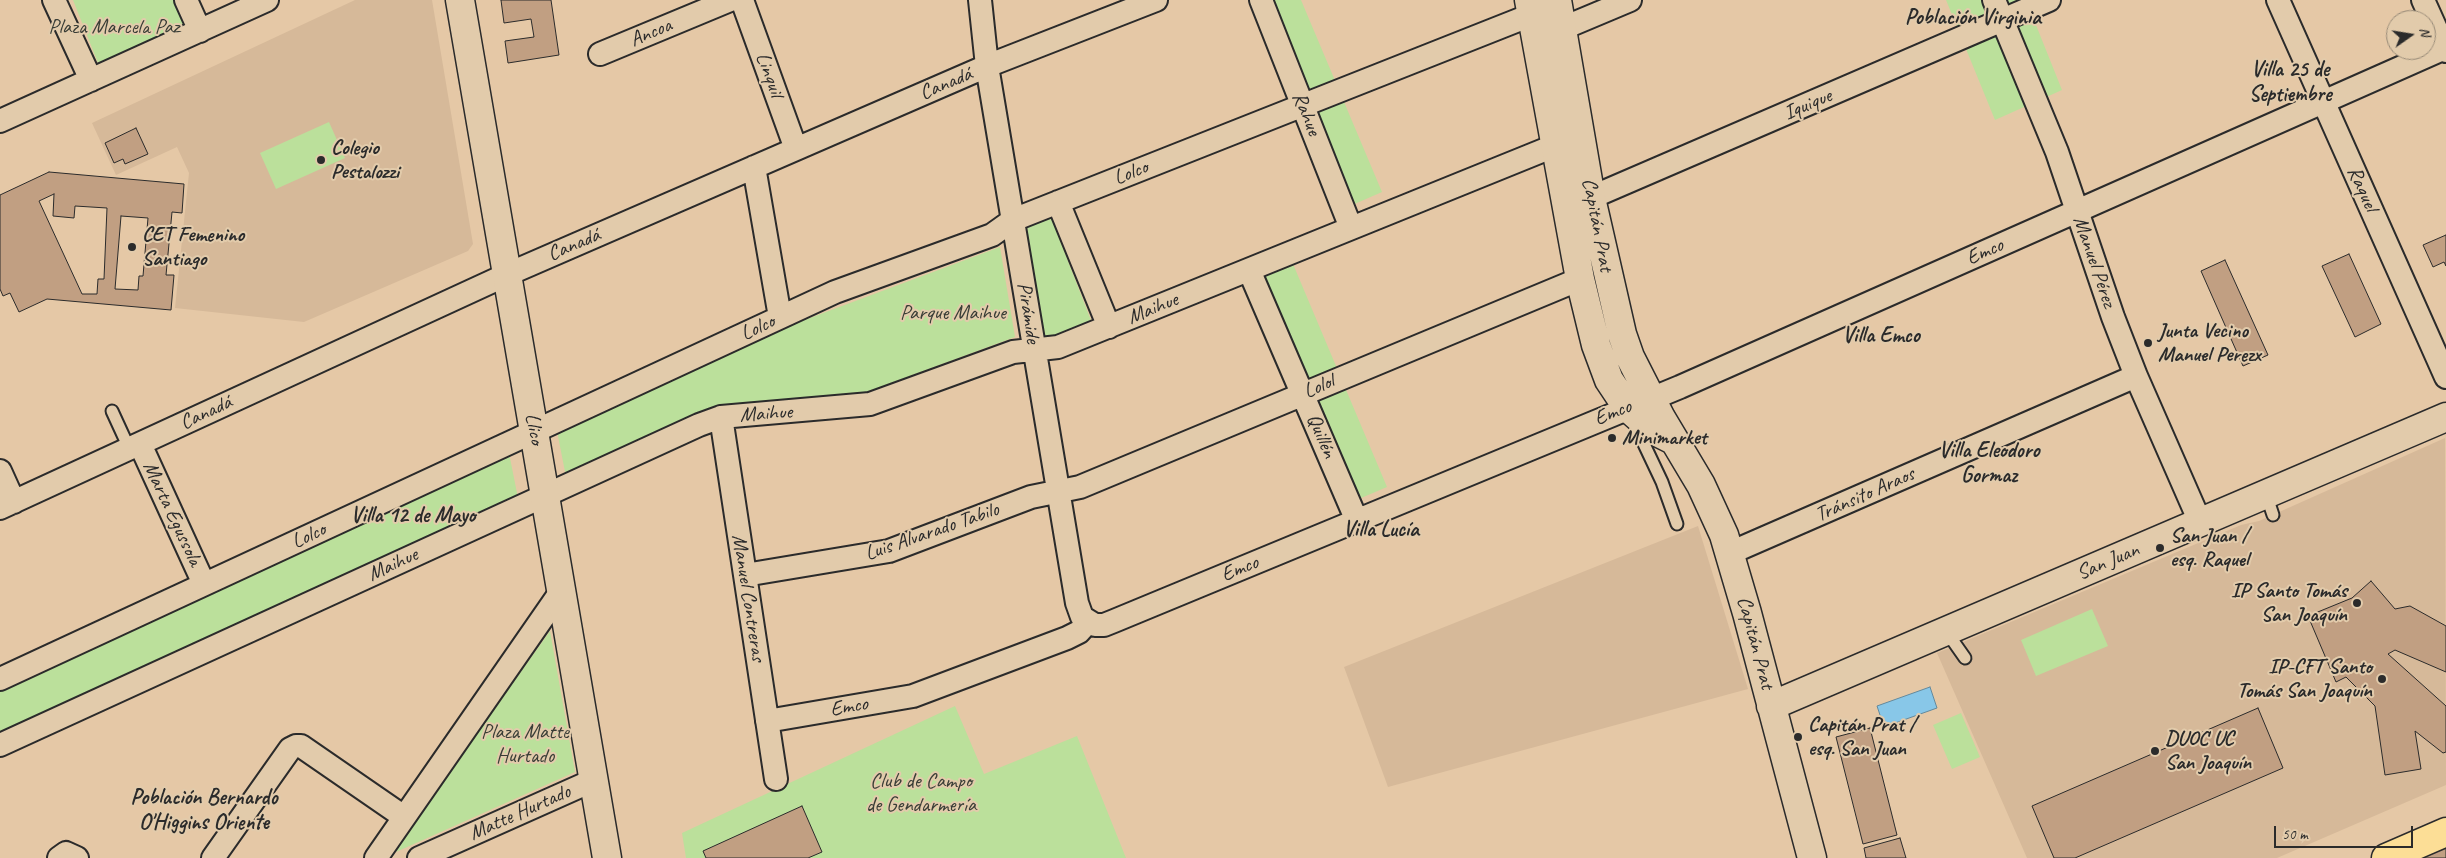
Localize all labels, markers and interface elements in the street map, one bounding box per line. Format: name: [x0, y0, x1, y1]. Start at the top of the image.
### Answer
district label: Población Virginia: [1905, 5, 2041, 31]
north arrow: [2386, 10, 2436, 60]
street label: Ancoa: [626, 13, 676, 53]
park label: Plaza Marcela Paz: [49, 14, 179, 40]
text: N: [2416, 26, 2434, 38]
street label: Linquil: [749, 49, 789, 101]
district label: Villa 25 de Septiembre: [2249, 57, 2331, 108]
street label: Canadá: [916, 62, 976, 106]
street label: Iquique: [1780, 84, 1836, 126]
street label: Rahue: [1286, 89, 1326, 139]
place label: Colegio Pestalozzi: [331, 135, 399, 185]
marker: Colegio Pestalozzi: [315, 154, 327, 166]
street label: Lolco: [1110, 155, 1152, 191]
street label: Raquel: [2341, 163, 2383, 215]
street label: Capitán Prat: [1576, 176, 1618, 274]
street label: Manuel Pérez: [2067, 213, 2121, 311]
place label: CET Femenino Santiago: [142, 222, 244, 272]
street label: Canadá: [544, 223, 604, 267]
street label: Emco: [1963, 233, 2007, 271]
marker: CET Femenino Santiago: [126, 241, 138, 253]
street label: Pirámide: [1011, 281, 1045, 345]
street label: Maihue: [1124, 287, 1182, 331]
park label: Parque Maihue: [900, 300, 1006, 326]
street label: Lolco: [737, 309, 779, 347]
place label: Junta Vecino Manuel Perezx: [2158, 318, 2261, 368]
district label: Villa Emco: [1842, 323, 1920, 349]
marker: Junta Vecino Manuel Perezx: [2142, 337, 2154, 349]
street label: Lolol: [1300, 369, 1338, 405]
street label: Canadá: [176, 390, 236, 436]
street label: Emco: [1591, 394, 1635, 432]
street label: Maihue: [739, 400, 793, 428]
street label: Quillén: [1300, 410, 1342, 462]
street label: Llico: [519, 411, 549, 447]
place label: Minimarket: [1622, 425, 1707, 451]
marker: Minimarket: [1606, 432, 1618, 444]
district label: Villa Eleodoro Gormaz: [1939, 438, 2039, 490]
street label: Marta Egussola: [137, 458, 207, 570]
street label: Tránsito Araos: [1811, 462, 1919, 528]
street label: Luis Alvarado Tabilo: [862, 497, 1002, 567]
district label: Villa 12 de Mayo: [351, 503, 475, 529]
street label: Lolco: [288, 517, 330, 555]
district label: Villa Lucía: [1343, 517, 1419, 543]
place label: San Juan / esq. Raquel: [2170, 523, 2249, 573]
street label: Manuel Contreras: [726, 533, 770, 663]
street label: San Juan: [2073, 538, 2143, 586]
street label: Maihue: [364, 542, 422, 588]
marker: San Juan / esq. Raquel: [2154, 542, 2166, 554]
street label: Emco: [1218, 550, 1262, 588]
place label: IP Santo Tomás San Joaquín: [2231, 578, 2347, 628]
street label: Capitán Prat: [1731, 594, 1779, 692]
marker: IP Santo Tomás San Joaquín: [2351, 597, 2363, 609]
place label: IP-CFT Santo Tomás San Joaquín: [2237, 654, 2372, 704]
marker: IP-CFT Santo Tomás San Joaquín: [2376, 673, 2388, 685]
street label: Emco: [828, 691, 870, 723]
place label: Capitán Prat / esq. San Juan: [1808, 712, 1916, 762]
park label: Plaza Matte Hurtado: [481, 719, 569, 769]
place label: DUOC UC San Joaquín: [2165, 726, 2251, 776]
marker: Capitán Prat / esq. San Juan: [1792, 731, 1804, 743]
marker: DUOC UC San Joaquín: [2149, 745, 2161, 757]
park label: Club de Campo de Gendarmería: [866, 768, 976, 818]
street label: Matte Hurtado: [465, 779, 575, 847]
district label: Población Bernardo O'Higgins Oriente: [131, 785, 277, 836]
scale bar: [2276, 816, 2415, 848]
text: 50 m: [2282, 825, 2308, 844]

